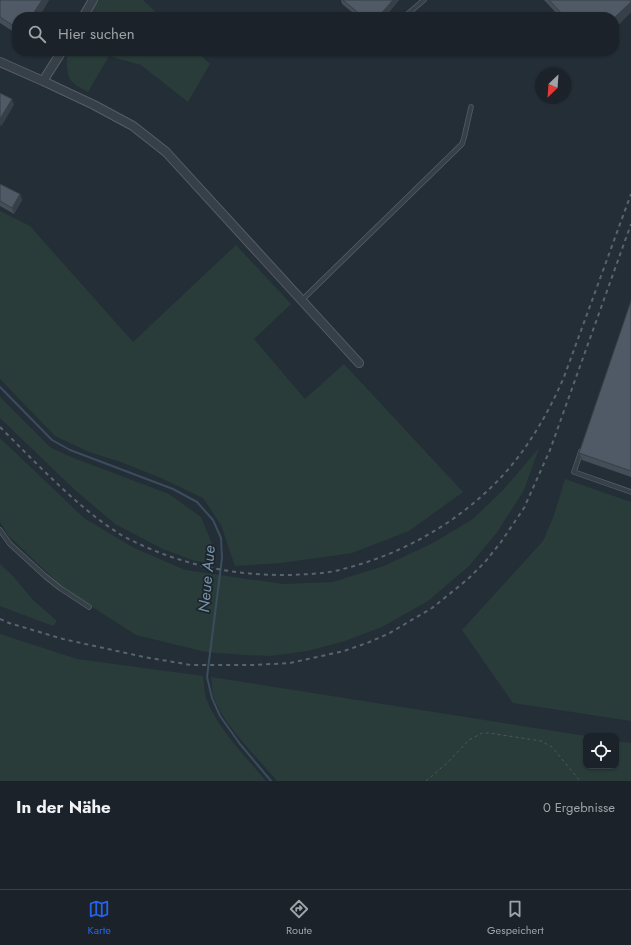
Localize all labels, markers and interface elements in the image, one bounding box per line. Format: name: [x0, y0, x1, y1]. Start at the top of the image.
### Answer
search box: [12, 12, 619, 56]
icon: search: [26, 23, 48, 45]
text: Hier suchen: [58, 23, 135, 45]
north arrow: [535, 68, 571, 104]
water label: Neue Aue: [192, 545, 221, 613]
map controls: [583, 733, 619, 769]
button: locate: [583, 733, 619, 769]
text: In der Nähe: [16, 795, 111, 819]
text: 0 Ergebnisse: [543, 798, 615, 817]
tab: Karte: [87, 898, 111, 938]
tab: Route: [286, 898, 312, 938]
tab: Gespeichert: [487, 898, 544, 938]

